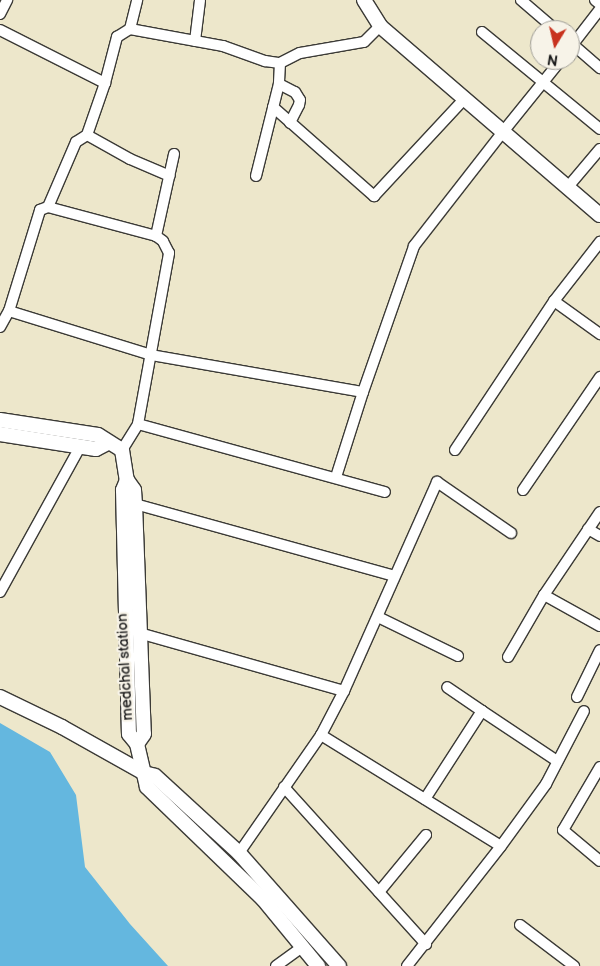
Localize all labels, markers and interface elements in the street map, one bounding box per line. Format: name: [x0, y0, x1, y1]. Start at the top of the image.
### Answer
north arrow: [530, 20, 580, 70]
text: N: [546, 50, 559, 69]
street label: medchal station: [113, 613, 137, 721]

